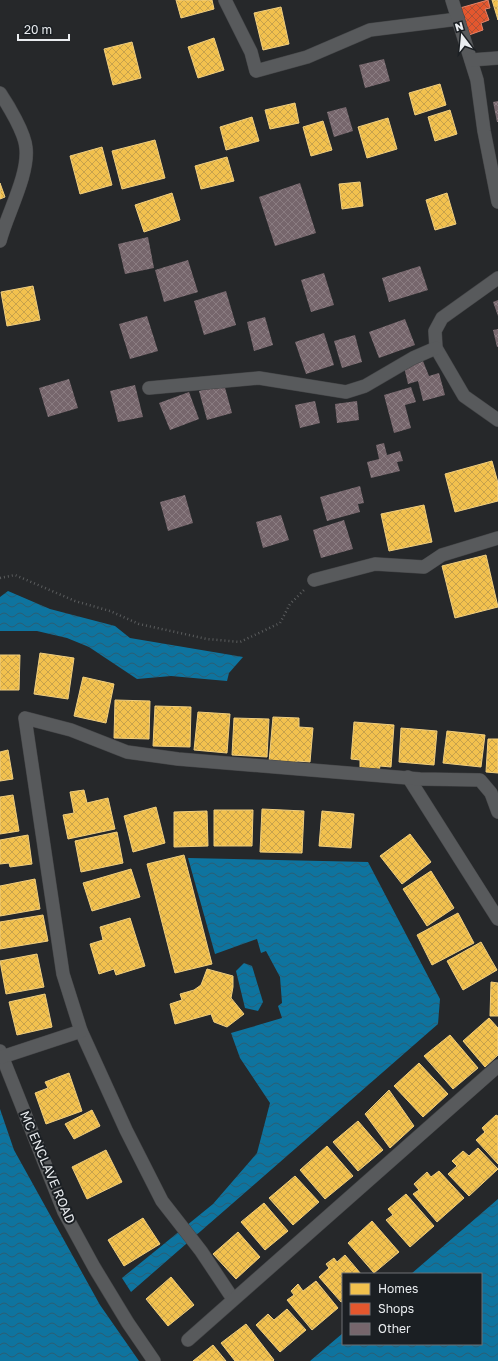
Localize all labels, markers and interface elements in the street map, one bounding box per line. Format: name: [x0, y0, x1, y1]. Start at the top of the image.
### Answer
scale bar: [18, 16, 69, 42]
north arrow: [442, 16, 482, 56]
text: N: [453, 19, 465, 33]
text: 20 m: [24, 22, 52, 37]
street label: MC ENCLAVE ROAD: [17, 1108, 79, 1226]
legend: [342, 1273, 482, 1345]
text: Homes: [378, 1281, 418, 1296]
text: Shops: [378, 1301, 414, 1316]
text: Other: [378, 1321, 411, 1336]

